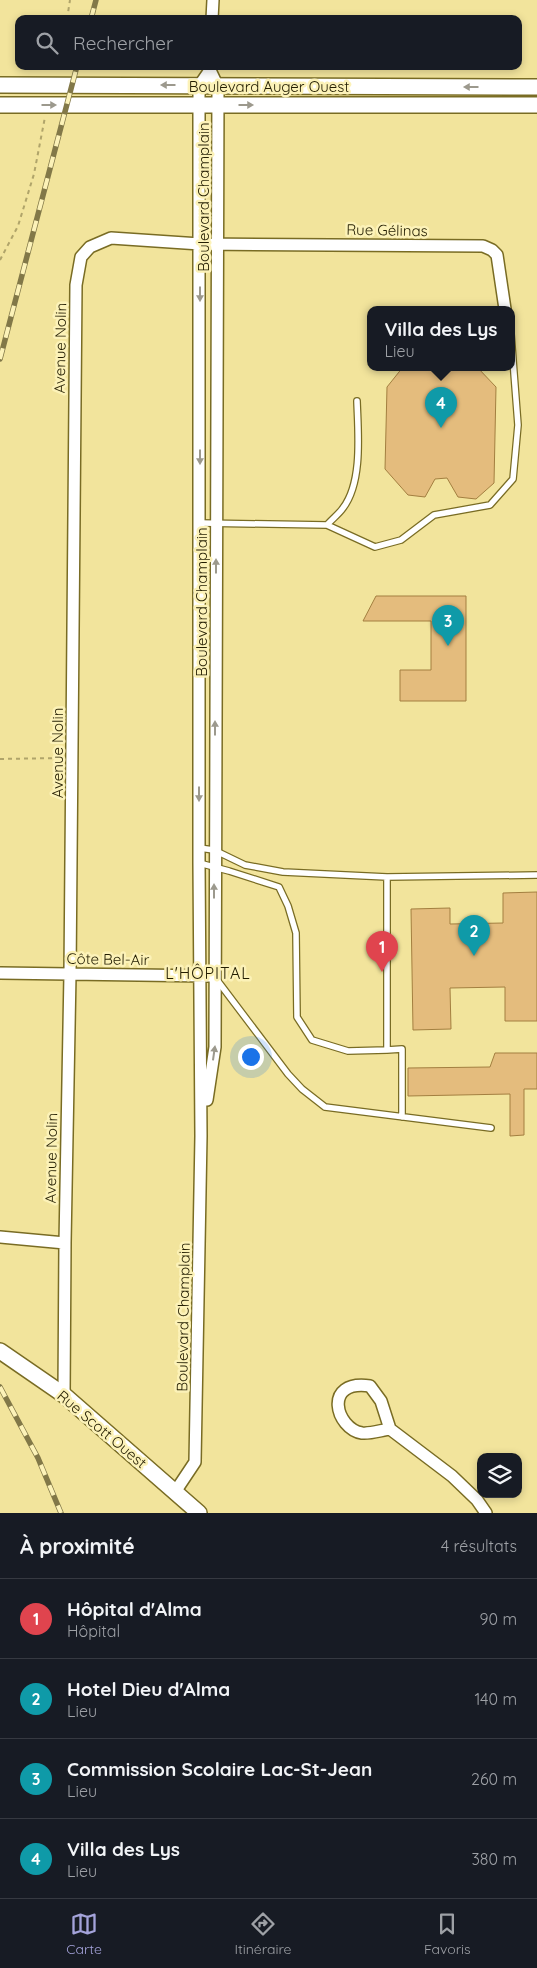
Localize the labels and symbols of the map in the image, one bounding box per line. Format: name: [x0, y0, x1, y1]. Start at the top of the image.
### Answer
street label: Boulevard Auger Ouest: [189, 77, 349, 96]
one-way arrow: [160, 81, 176, 89]
one-way arrow: [463, 83, 479, 91]
one-way arrow: [41, 101, 57, 109]
one-way arrow: [238, 101, 254, 109]
street label: Boulevard Champlain: [194, 122, 213, 272]
street label: Rue Gélinas: [346, 220, 428, 240]
one-way arrow: [196, 286, 204, 302]
street label: Avenue Nolin: [50, 302, 70, 394]
pin: 4: [425, 387, 457, 428]
one-way arrow: [196, 449, 204, 465]
street label: Boulevard Champlain: [192, 527, 211, 677]
one-way arrow: [212, 558, 220, 574]
pin: 3: [432, 605, 464, 646]
street label: Avenue Nolin: [48, 708, 67, 798]
one-way arrow: [211, 720, 219, 736]
one-way arrow: [195, 786, 203, 802]
one-way arrow: [210, 883, 218, 899]
pin: 2: [458, 915, 490, 956]
pin: 1: [366, 931, 398, 972]
street label: Côte Bel-Air: [67, 949, 150, 969]
district label: L'HÔPITAL: [165, 963, 251, 983]
your location: [238, 1044, 264, 1070]
one-way arrow: [210, 1045, 218, 1061]
street label: Avenue Nolin: [41, 1112, 61, 1204]
street label: Boulevard Champlain: [172, 1242, 194, 1392]
street label: Rue Scott Ouest: [53, 1386, 151, 1472]

